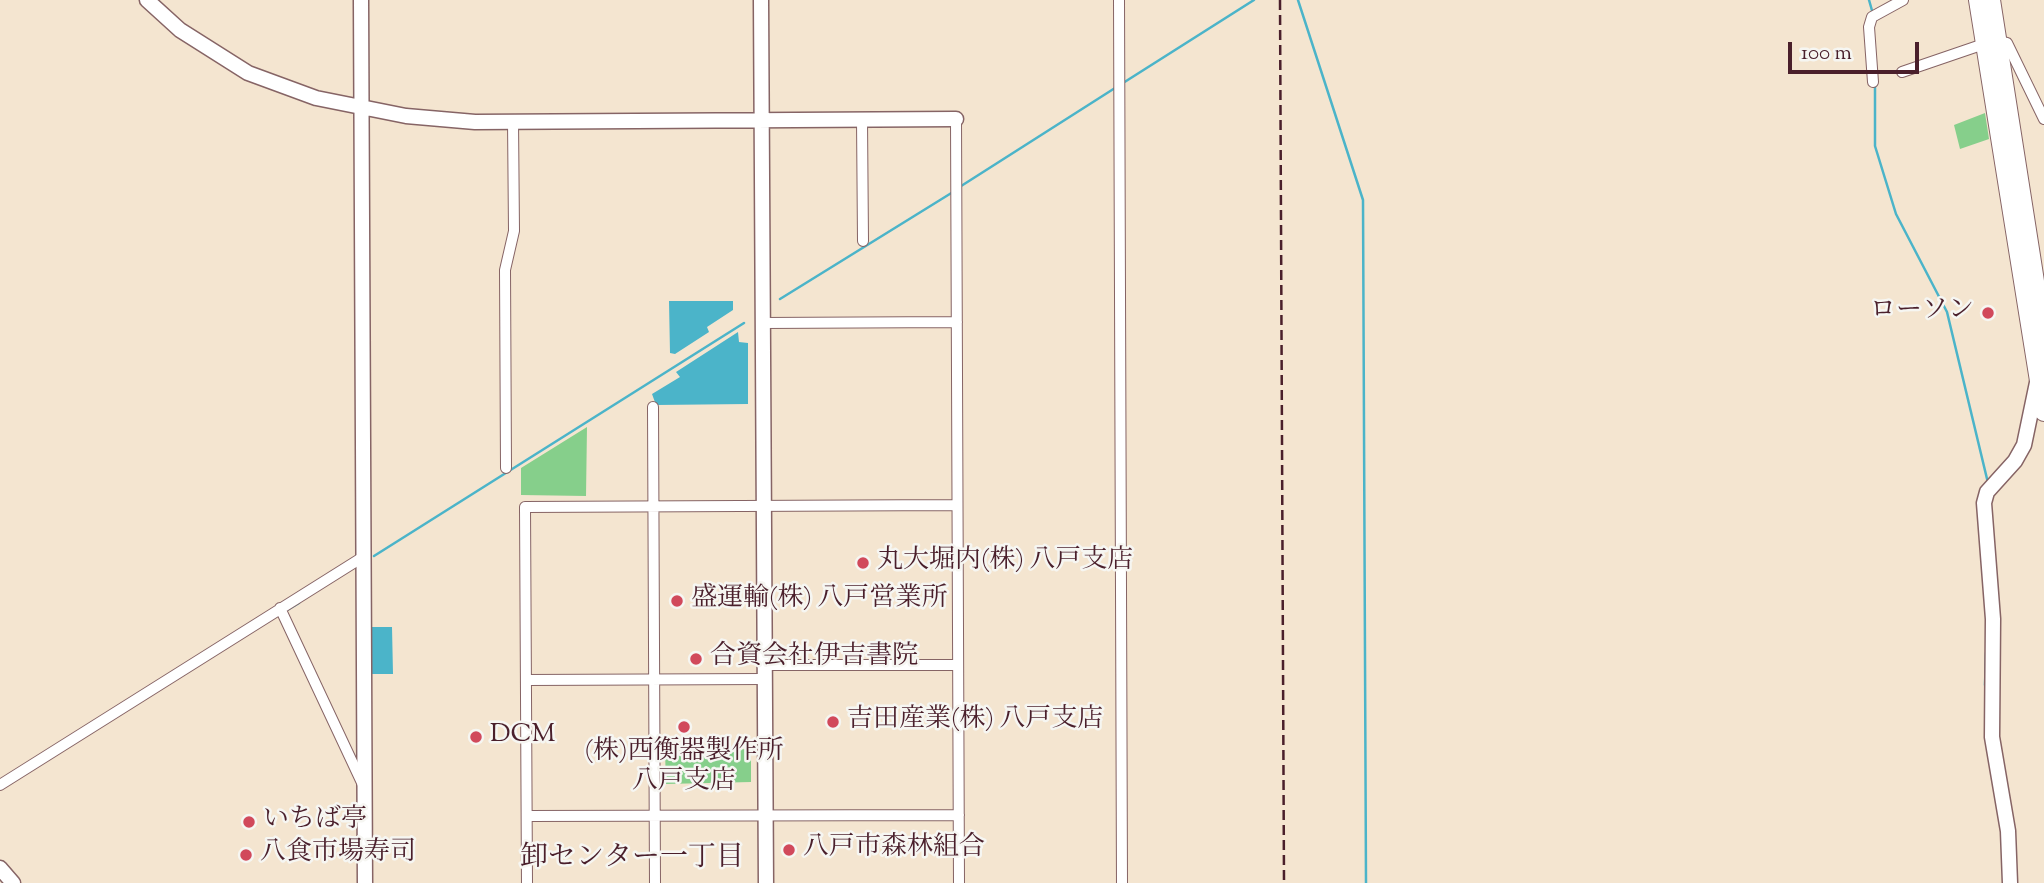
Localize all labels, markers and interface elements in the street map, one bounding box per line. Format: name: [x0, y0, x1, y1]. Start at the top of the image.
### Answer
scale bar: [1792, 28, 1923, 72]
text: 100 m: [1801, 39, 1852, 69]
place label: ローソン: [1870, 297, 1974, 329]
marker: ローソン: [1980, 305, 1996, 321]
place label: 丸大堀内(株) 八戸支店: [877, 547, 1133, 579]
marker: 丸大堀内(株) 八戸支店: [855, 555, 871, 571]
place label: 盛運輸(株) 八戸営業所: [691, 585, 947, 617]
marker: 盛運輸(株) 八戸営業所: [669, 593, 685, 609]
place label: 合資会社伊吉書院: [710, 643, 918, 675]
marker: 合資会社伊吉書院: [688, 651, 704, 667]
place label: 吉田産業(株) 八戸支店: [847, 706, 1103, 738]
marker: 吉田産業(株) 八戸支店: [825, 714, 841, 730]
marker: (株)西衡器製作所 八戸支店: [676, 719, 692, 735]
place label: DCM: [490, 721, 555, 753]
marker: DCM: [468, 729, 484, 745]
place label: (株)西衡器製作所 八戸支店: [585, 738, 783, 800]
place label: いちば亭: [263, 806, 367, 838]
marker: いちば亭: [241, 814, 257, 830]
place label: 八戸市森林組合: [803, 834, 985, 866]
place label: 八食市場寿司: [260, 839, 416, 871]
marker: 八戸市森林組合: [781, 842, 797, 858]
district label: 卸センター一丁目: [520, 843, 744, 877]
marker: 八食市場寿司: [238, 847, 254, 863]

